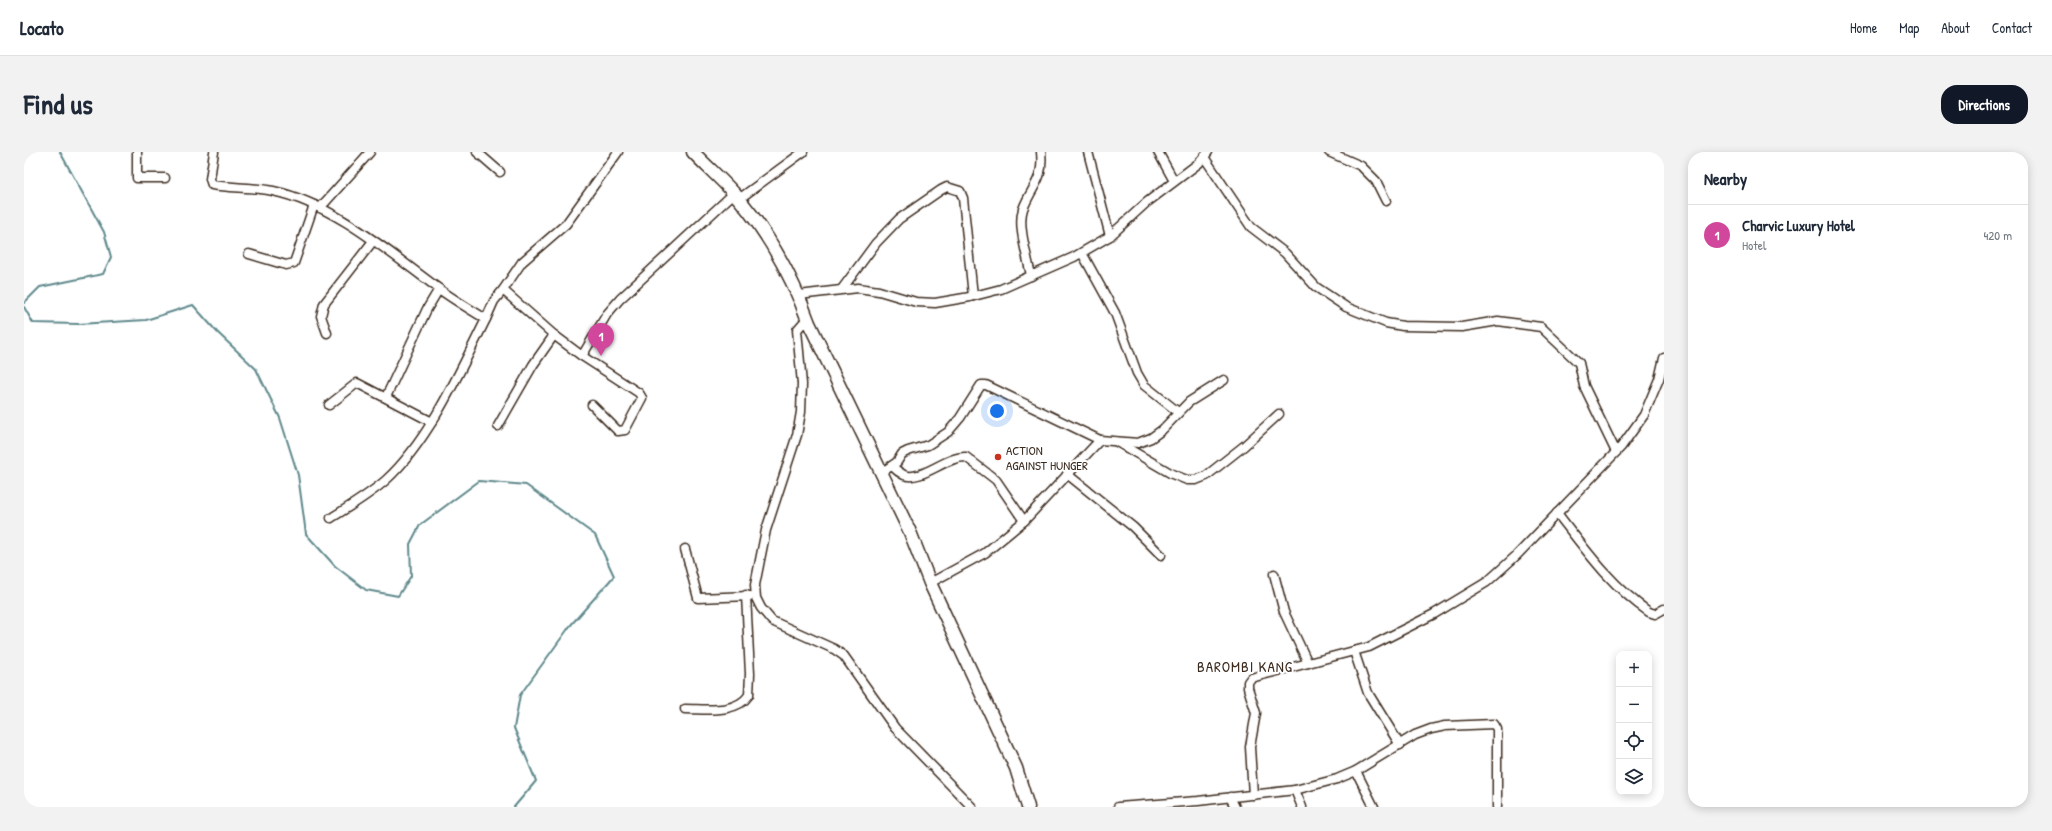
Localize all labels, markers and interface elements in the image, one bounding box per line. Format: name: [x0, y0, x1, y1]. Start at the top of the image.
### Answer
text: Locato: [20, 15, 64, 41]
text: Home: [1850, 18, 1877, 37]
text: Map: [1899, 18, 1919, 37]
text: About: [1941, 18, 1970, 37]
text: Contact: [1992, 18, 2032, 37]
text: Find us: [24, 85, 93, 123]
button: Directions: [1941, 85, 2028, 124]
text: Nearby: [1704, 167, 1747, 190]
text: Charvic Luxury Hotel: [1742, 215, 1855, 236]
text: 1: [1715, 226, 1719, 244]
text: 420 m: [1983, 226, 2012, 244]
text: Hotel: [1742, 236, 1766, 254]
pin: 1: [588, 323, 614, 356]
your location: [987, 401, 1007, 421]
place label: ACTION AGAINST HUNGER: [1006, 441, 1088, 474]
marker: ACTION AGAINST HUNGER: [993, 452, 1003, 462]
map controls: [1616, 651, 1652, 795]
button: +: [1616, 651, 1652, 687]
district label: BAROMBI KANG: [1197, 656, 1293, 677]
button: −: [1616, 687, 1652, 723]
button: locate: [1616, 723, 1652, 759]
button: layers: [1616, 759, 1652, 795]

